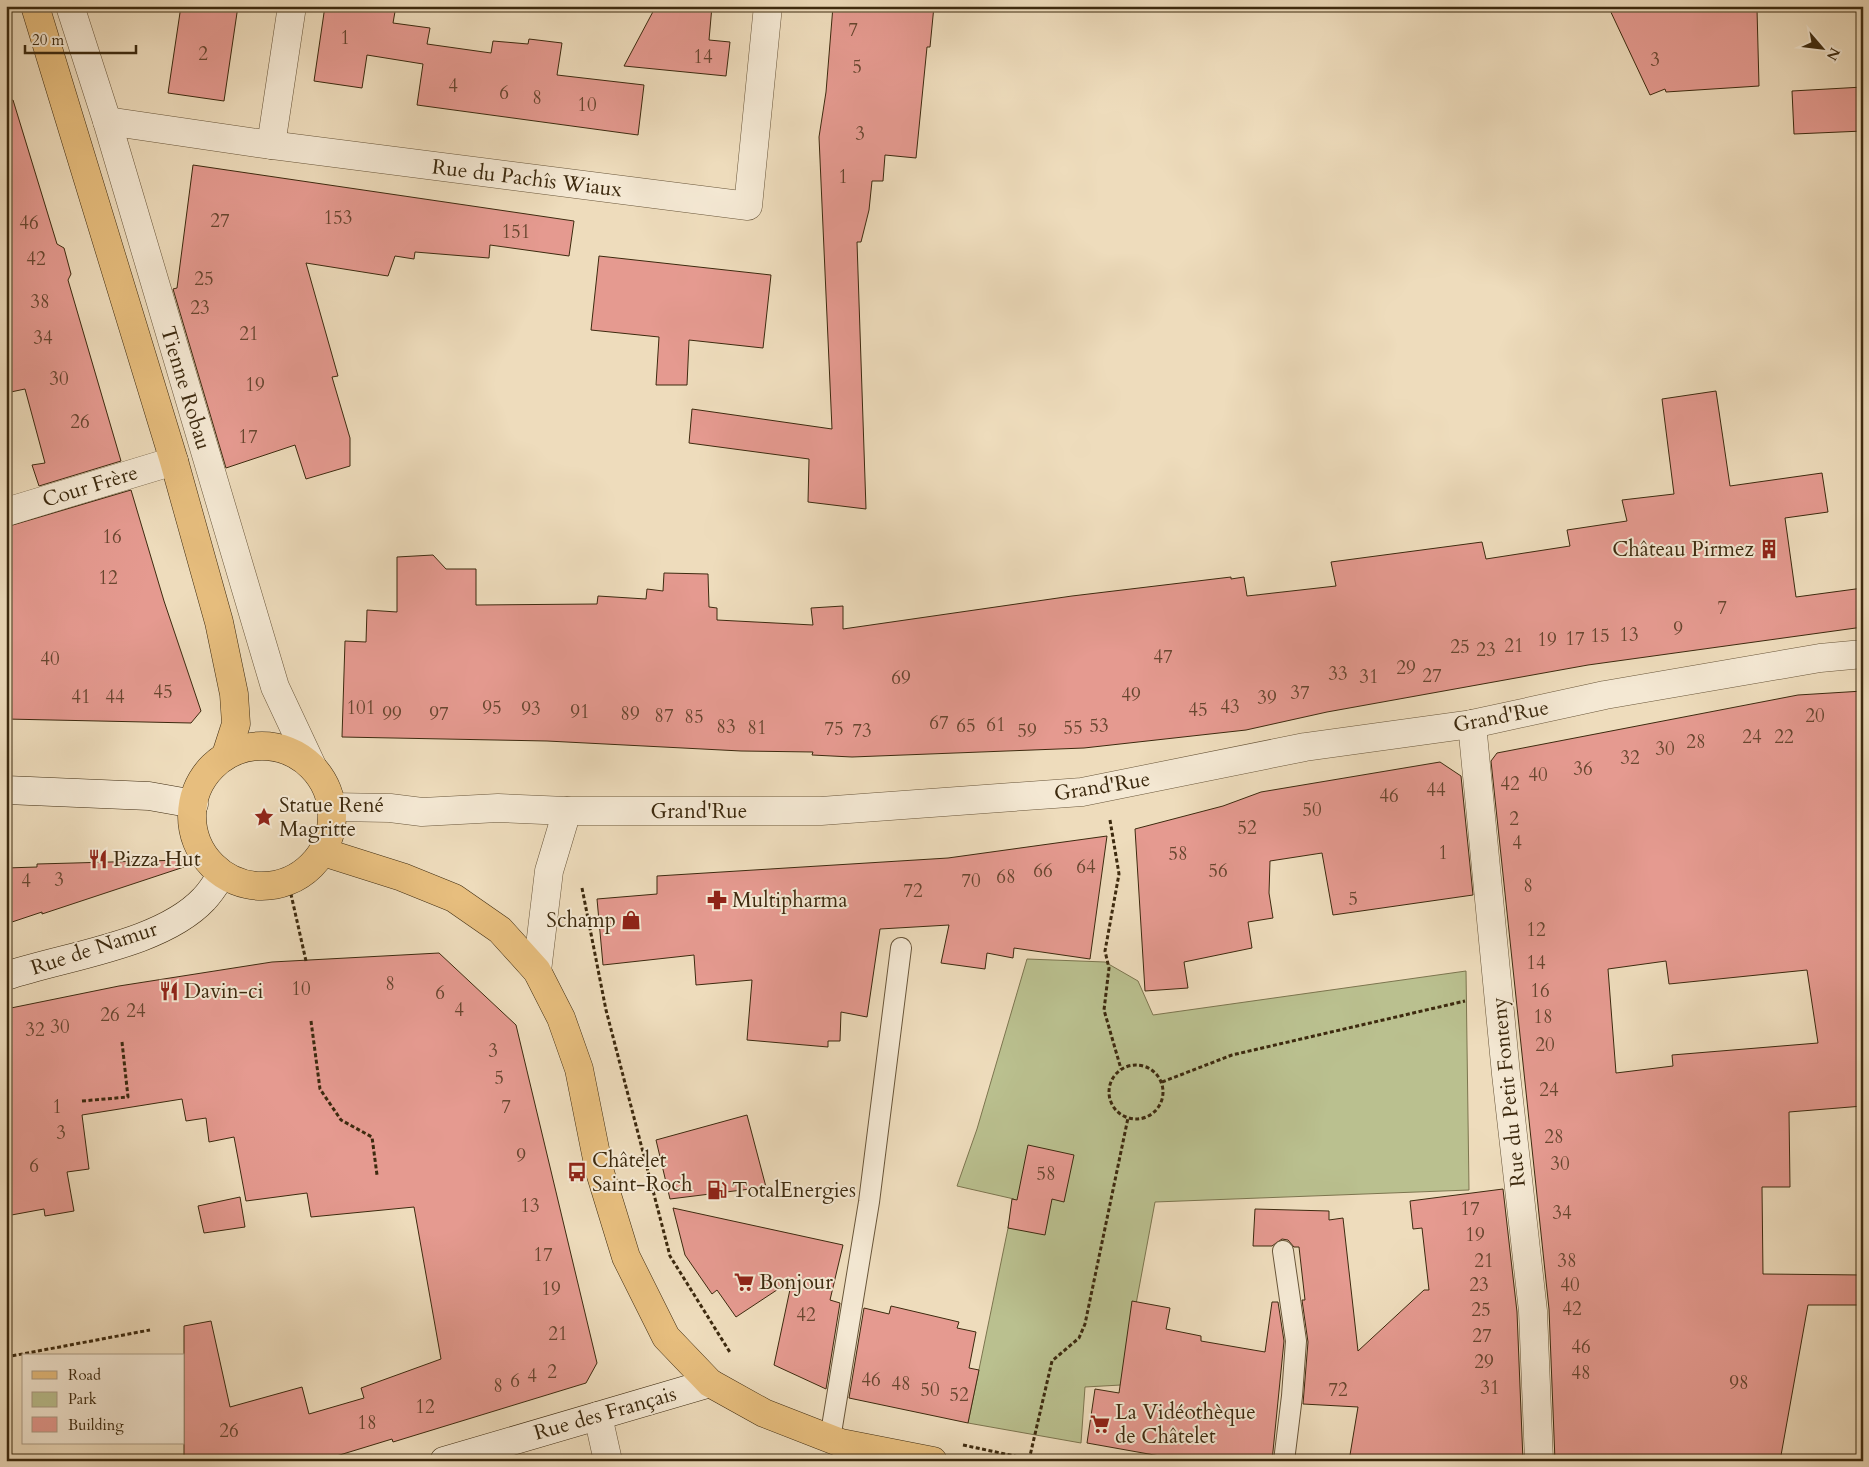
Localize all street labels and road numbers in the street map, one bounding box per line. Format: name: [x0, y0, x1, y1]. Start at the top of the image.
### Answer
street label: Rue du Pachîs Wiaux: [430, 152, 624, 205]
street label: Tienne Robau: [153, 323, 218, 453]
street label: Cour Frère: [39, 458, 142, 515]
street label: Grand'Rue: [1451, 693, 1551, 740]
street label: Grand'Rue: [1052, 765, 1152, 808]
street label: Grand'Rue: [651, 797, 747, 826]
street label: Rue de Namur: [27, 914, 162, 983]
street label: Rue du Petit Fonteny: [1484, 996, 1533, 1188]
street label: Rue des Français: [531, 1379, 680, 1448]

